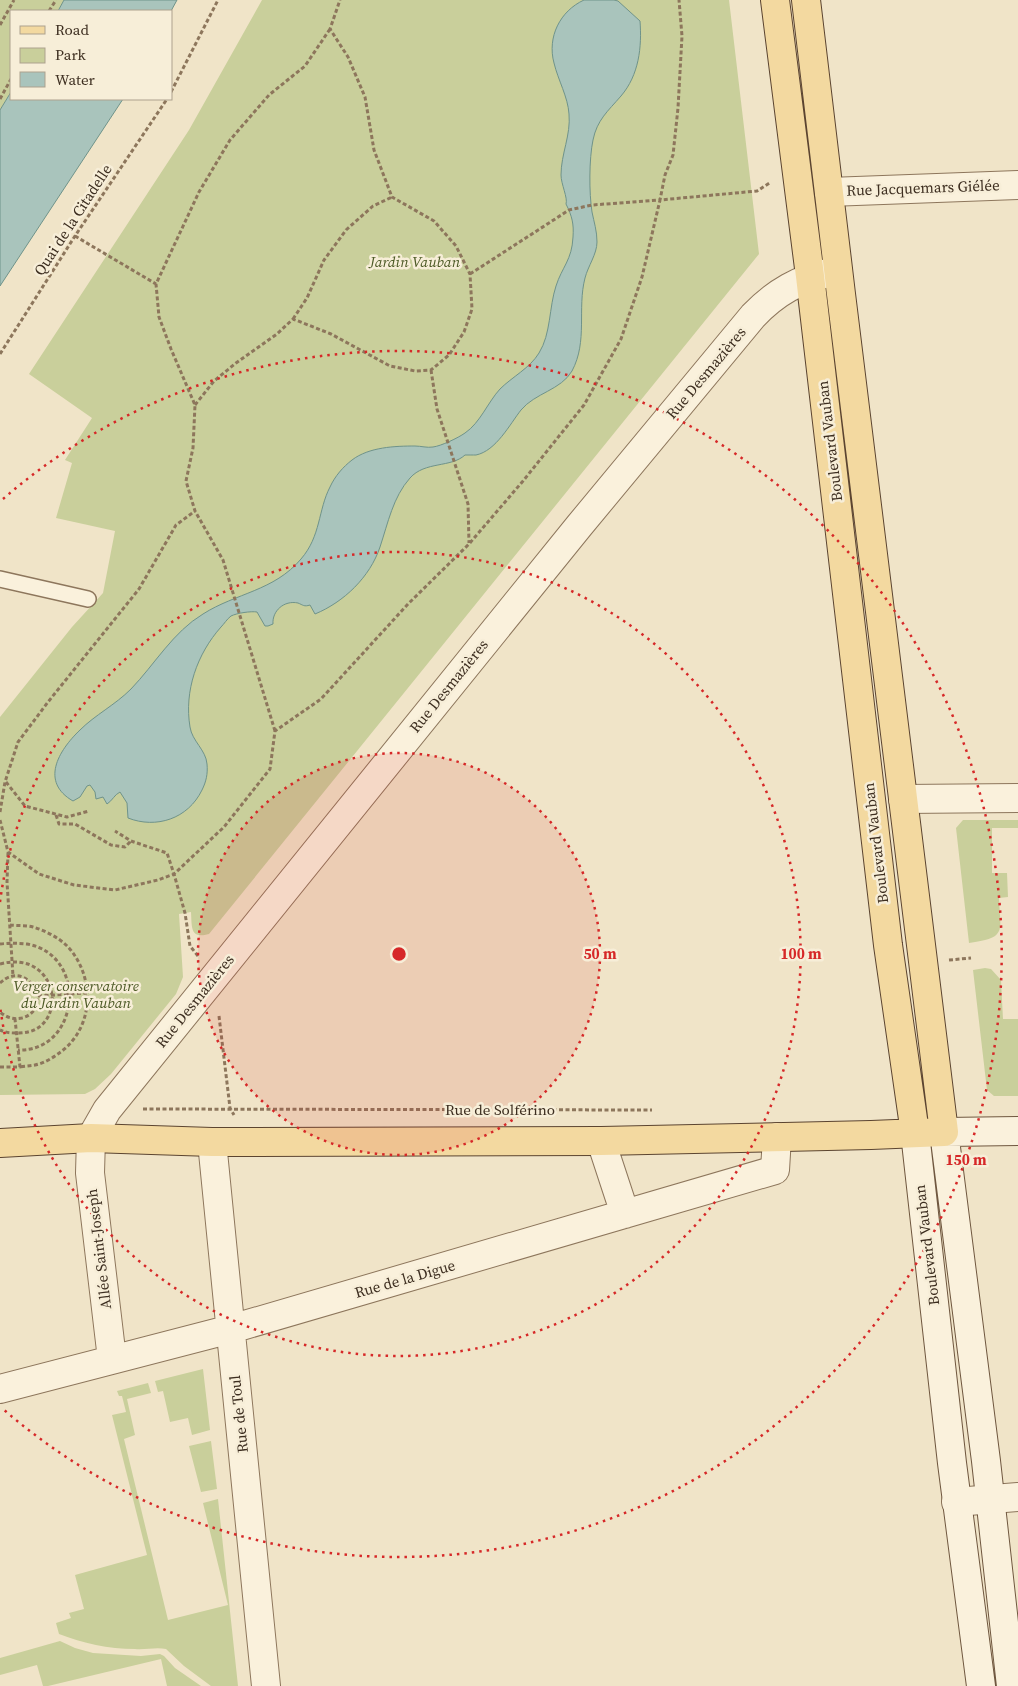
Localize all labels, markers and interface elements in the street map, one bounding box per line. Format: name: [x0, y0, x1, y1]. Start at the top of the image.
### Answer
legend: [10, 10, 172, 100]
text: Road: [55, 19, 89, 40]
text: Park: [55, 44, 87, 65]
text: Water: [55, 69, 96, 90]
street label: Quai de la Citadelle: [29, 160, 117, 280]
street label: Rue Jacquemars Giélée: [846, 174, 1000, 201]
park label: Jardin Vauban: [368, 251, 461, 272]
street label: Rue Desmazières: [661, 322, 751, 423]
street label: Boulevard Vauban: [812, 379, 847, 503]
street label: Rue Desmazières: [404, 635, 493, 737]
street label: Boulevard Vauban: [858, 781, 893, 905]
text: 50 m: [583, 943, 617, 964]
text: 100 m: [780, 943, 822, 964]
centre of rings: [390, 945, 408, 963]
street label: Rue Desmazières: [150, 950, 239, 1052]
park label: Verger conservatoire du Jardin Vauban: [13, 975, 139, 1013]
street label: Rue de Solférino: [445, 1099, 555, 1120]
text: 150 m: [945, 1149, 987, 1170]
street label: Boulevard Vauban: [909, 1183, 944, 1307]
street label: Allée Saint-Joseph: [81, 1188, 116, 1310]
street label: Rue de la Digue: [352, 1254, 458, 1303]
street label: Rue de Toul: [224, 1374, 253, 1454]

